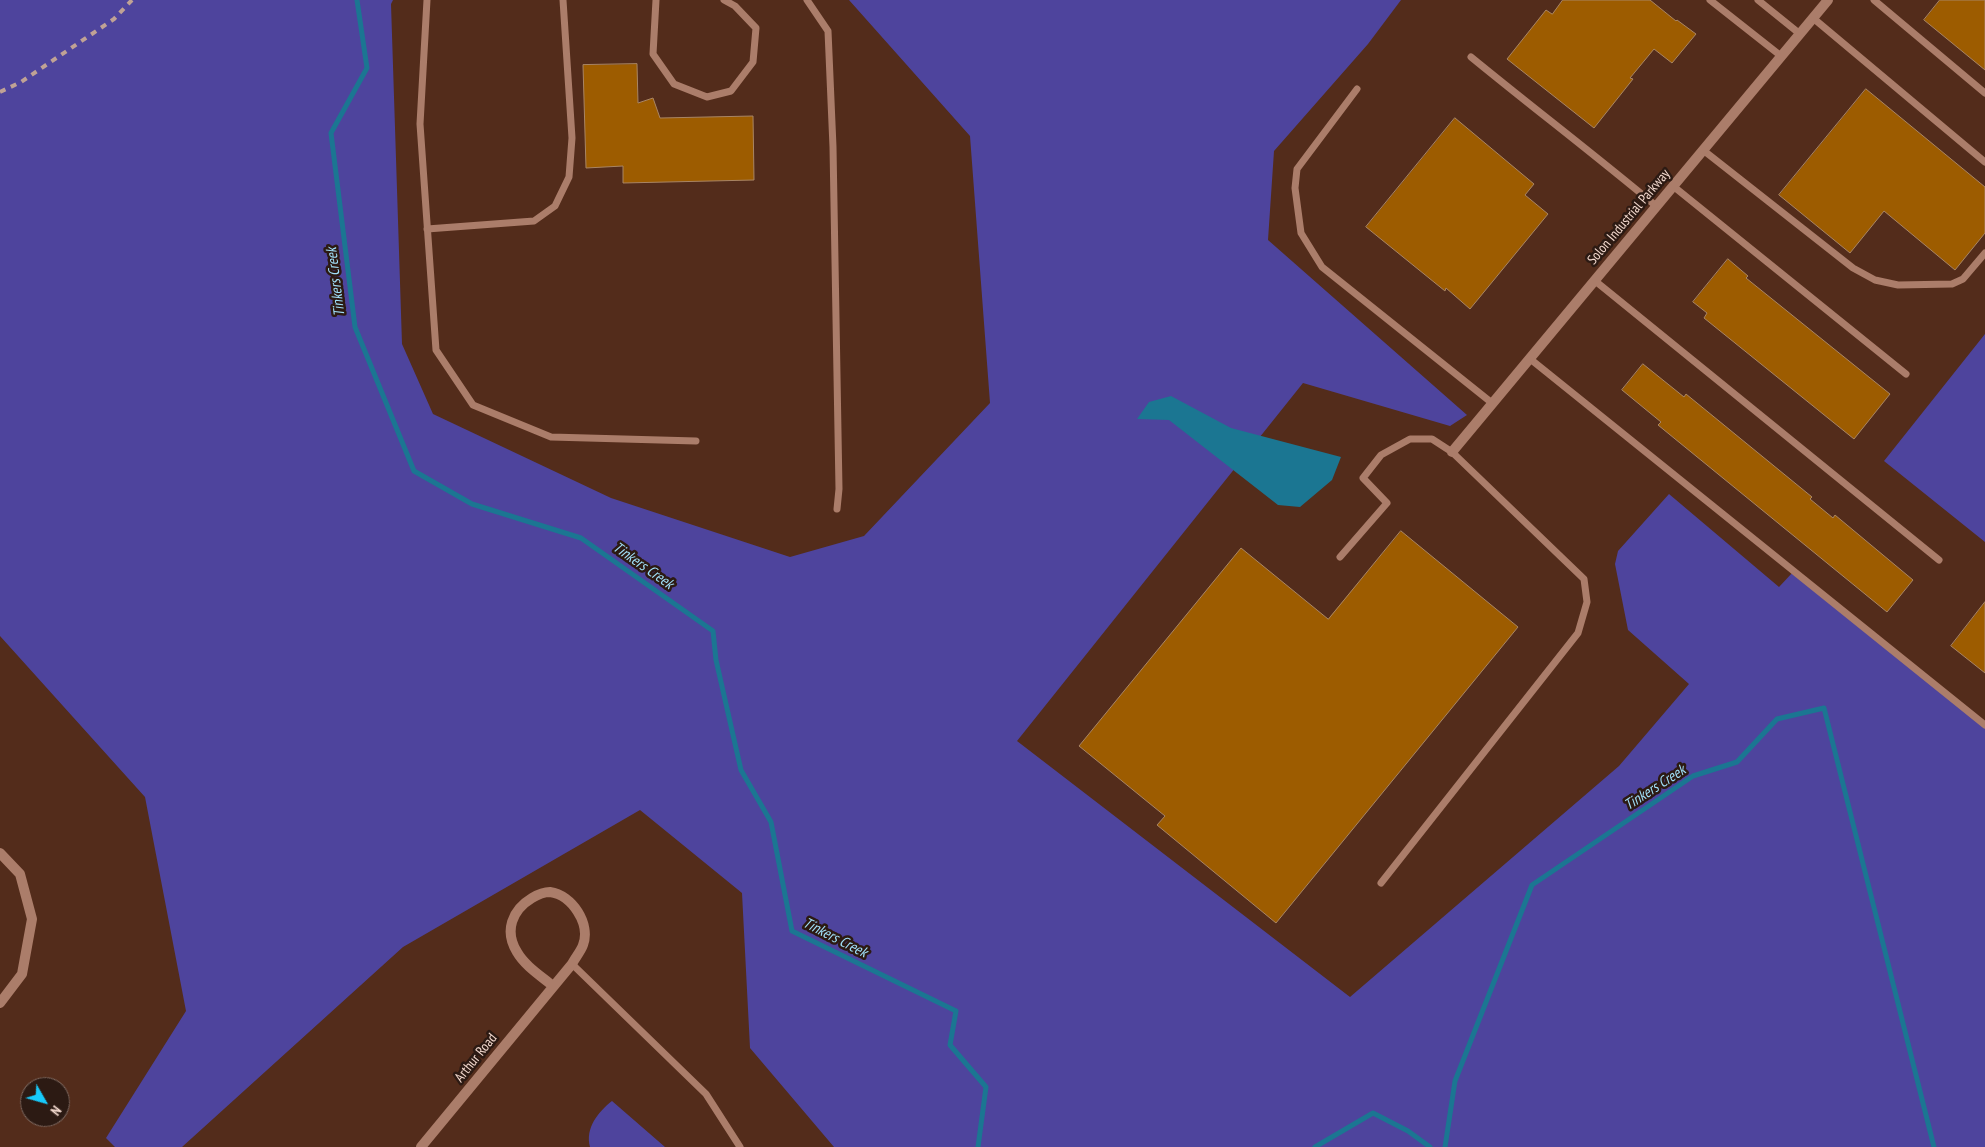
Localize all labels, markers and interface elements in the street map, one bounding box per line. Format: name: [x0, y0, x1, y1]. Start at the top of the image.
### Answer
street label: Solon Industrial Parkway: [1584, 166, 1674, 268]
water label: Tinkers Creek: [323, 246, 349, 318]
water label: Tinkers Creek: [609, 539, 677, 593]
water label: Tinkers Creek: [1621, 761, 1689, 815]
water label: Tinkers Creek: [800, 914, 870, 962]
street label: Arthur Road: [451, 1030, 501, 1086]
north arrow: [20, 1077, 70, 1127]
text: N: [47, 1102, 65, 1119]

